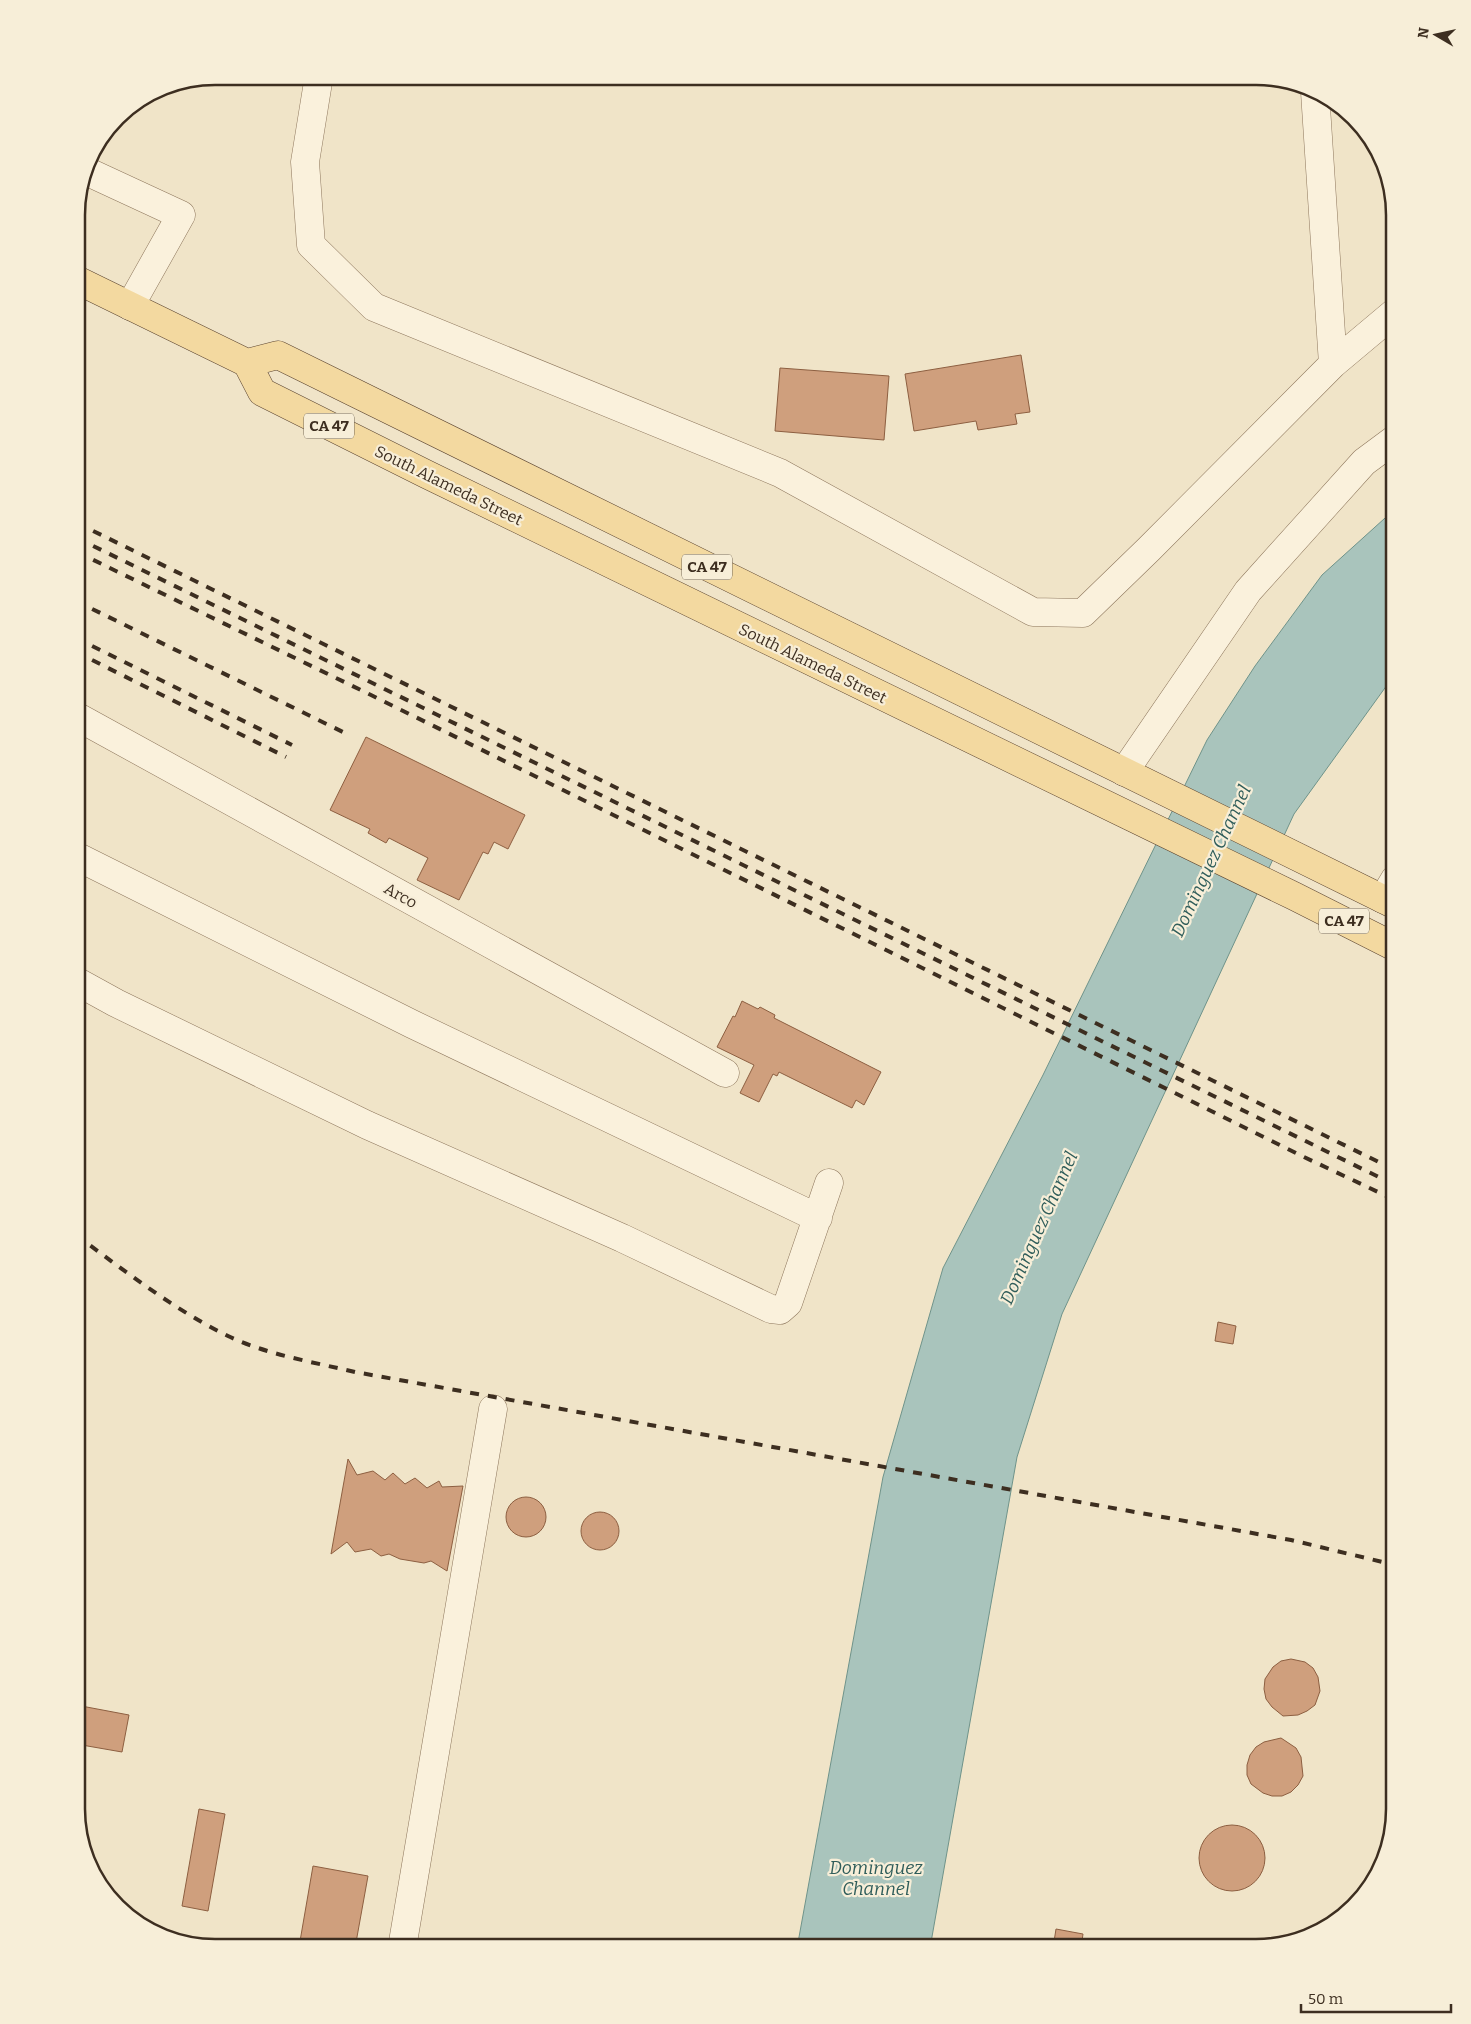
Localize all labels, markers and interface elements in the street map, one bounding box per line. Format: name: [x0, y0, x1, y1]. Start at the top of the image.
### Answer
north arrow: [1411, 10, 1461, 60]
text: N: [1414, 26, 1433, 40]
road number: CA 47: [304, 414, 354, 438]
street label: South Alameda Street: [372, 441, 526, 530]
road number: CA 47: [682, 554, 732, 580]
street label: South Alameda Street: [736, 619, 890, 708]
water label: Dominguez Channel: [1166, 782, 1256, 940]
street label: Arco: [381, 879, 421, 912]
road number: CA 47: [1319, 908, 1369, 934]
water label: Dominguez Channel: [995, 1148, 1083, 1308]
water label: Dominguez Channel: [829, 1857, 923, 1900]
scale bar: [1301, 1982, 1451, 2014]
text: 50 m: [1308, 1990, 1344, 2008]

